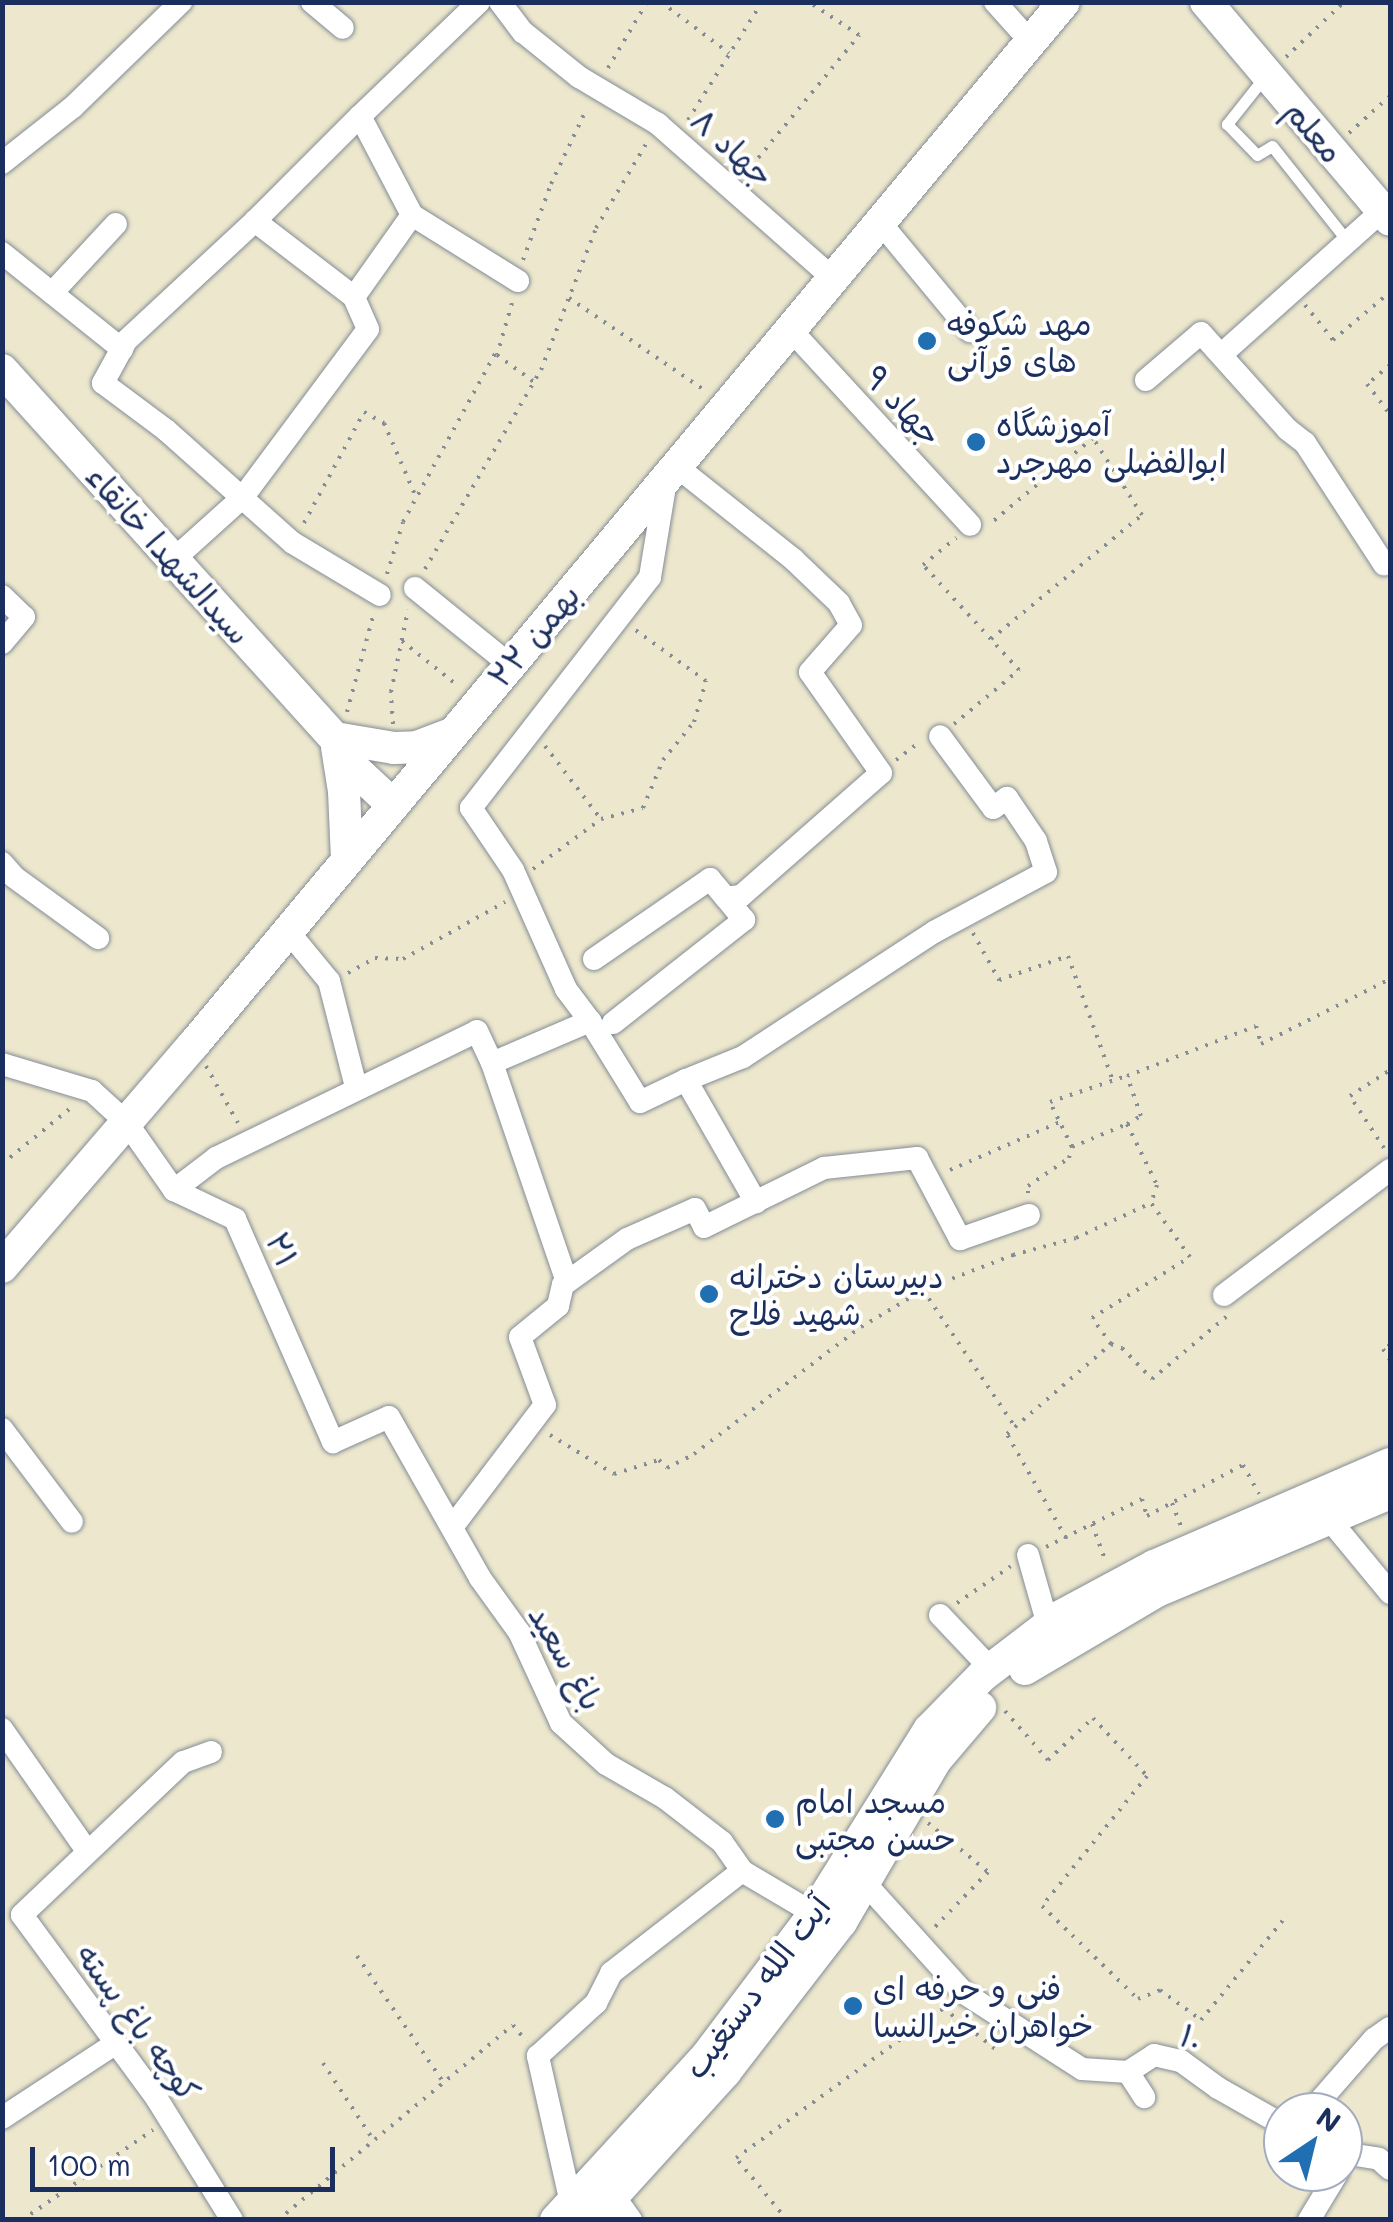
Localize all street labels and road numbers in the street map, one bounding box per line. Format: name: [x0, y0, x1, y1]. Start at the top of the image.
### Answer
street label: معلم: [1278, 92, 1352, 170]
street label: جهاد ۸: [684, 100, 782, 194]
street label: جهاد ۹: [857, 357, 951, 453]
street label: سیدالشهدا خانقاء: [79, 457, 259, 651]
street label: ۲۲ بهمن: [479, 576, 587, 694]
street label: ۲۱: [259, 1226, 307, 1272]
street label: باغ سعید: [522, 1598, 612, 1716]
street label: آیت الله دستغیب: [675, 1887, 837, 2085]
street label: کوچه باغ پسته: [69, 1936, 209, 2108]
street label: ۱۰: [1174, 2015, 1210, 2059]

